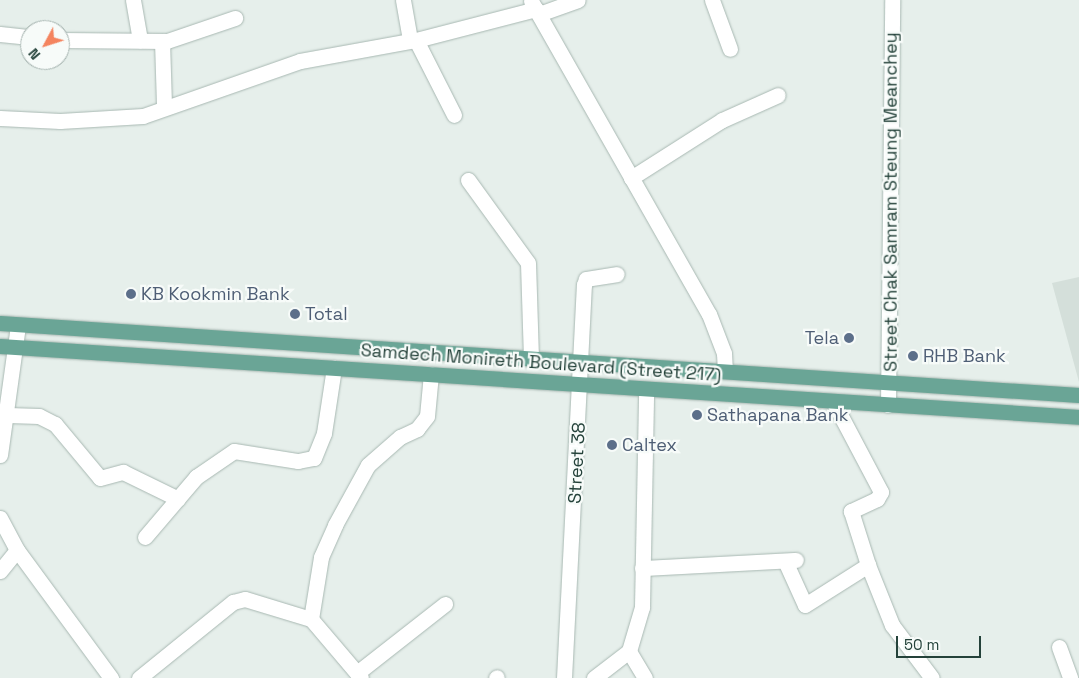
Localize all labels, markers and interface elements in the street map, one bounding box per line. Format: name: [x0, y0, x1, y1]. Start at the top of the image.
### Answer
north arrow: [20, 20, 70, 70]
street label: Street Chak Samram Steung Meanchey: [880, 32, 902, 372]
text: N: [24, 45, 44, 63]
place label: KB Kookmin Bank: [141, 283, 290, 305]
marker: KB Kookmin Bank: [125, 288, 137, 300]
place label: Total: [305, 303, 348, 325]
marker: Total: [289, 308, 301, 320]
place label: Tela: [805, 327, 839, 349]
marker: Tela: [843, 332, 855, 344]
street label: Samdech Monireth Boulevard (Street 217): [360, 340, 722, 386]
place label: RHB Bank: [923, 345, 1006, 367]
marker: RHB Bank: [907, 350, 919, 362]
place label: Sathapana Bank: [707, 404, 848, 426]
marker: Sathapana Bank: [691, 409, 703, 421]
street label: Street 38: [564, 422, 590, 504]
place label: Caltex: [622, 434, 677, 456]
marker: Caltex: [606, 439, 618, 451]
scale bar: [899, 626, 984, 658]
text: 50 m: [904, 635, 939, 654]

